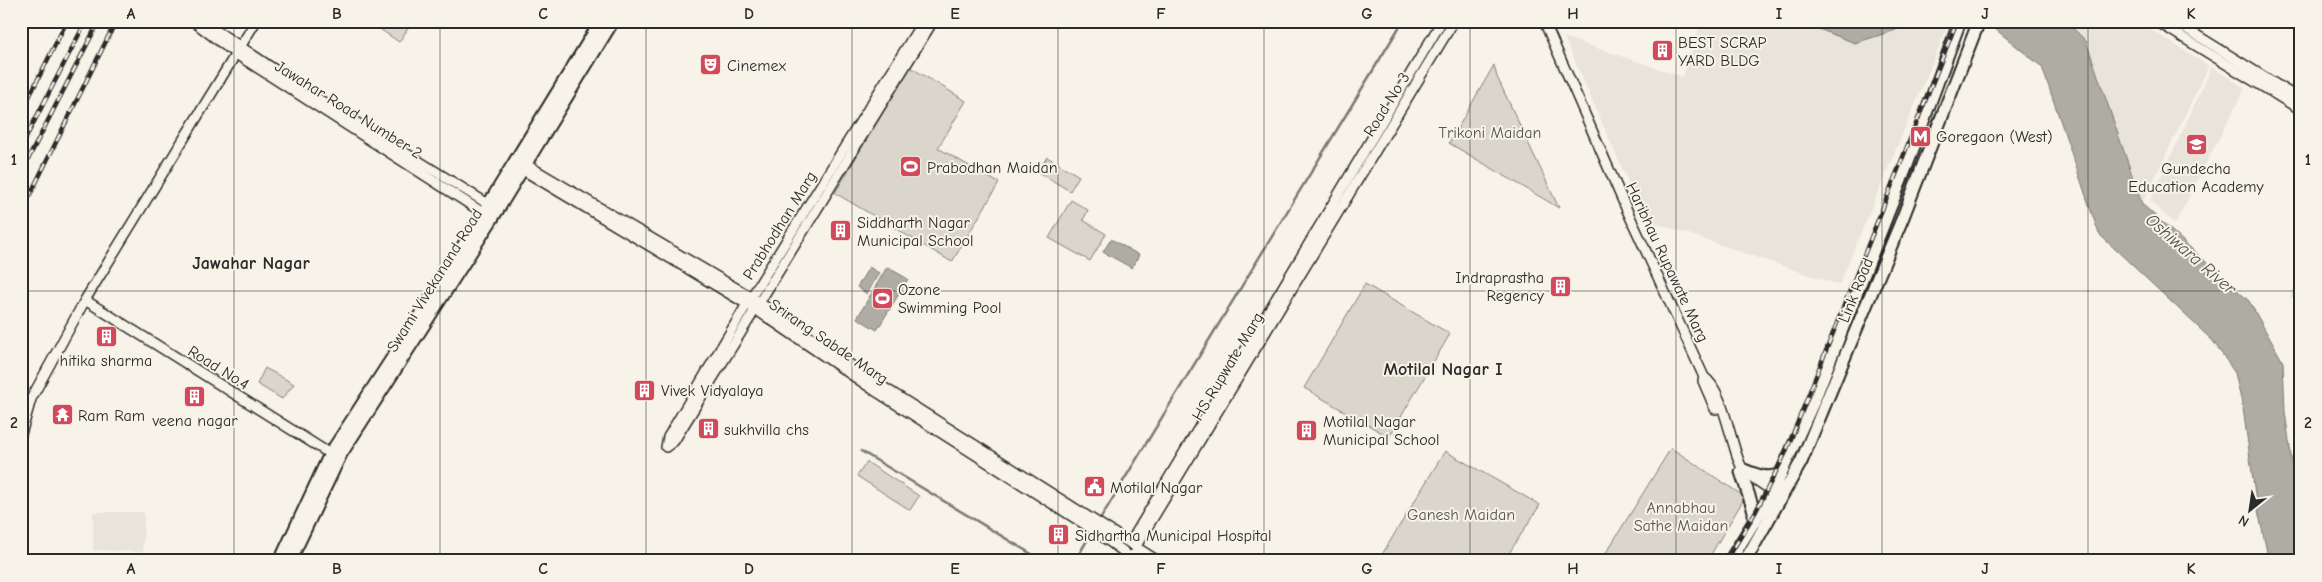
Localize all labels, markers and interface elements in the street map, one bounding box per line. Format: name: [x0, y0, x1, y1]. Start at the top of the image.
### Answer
text: A: [127, 5, 136, 23]
text: B: [332, 5, 342, 23]
text: C: [538, 5, 548, 23]
text: D: [744, 5, 754, 23]
text: E: [950, 5, 960, 23]
text: F: [1156, 5, 1166, 23]
text: G: [1361, 5, 1373, 23]
text: H: [1567, 5, 1579, 23]
text: I: [1776, 5, 1782, 23]
text: J: [1981, 5, 1989, 23]
text: K: [2186, 5, 2196, 23]
place label: BEST SCRAP YARD BLDG: [1678, 34, 1767, 70]
building icon: BEST SCRAP YARD BLDG: [1650, 39, 1674, 63]
theatre icon: Cinemex: [699, 53, 723, 77]
street label: Jawahar Road Number 2: [272, 57, 425, 163]
place label: Cinemex: [727, 57, 787, 75]
street label: Road No 3: [1360, 69, 1414, 140]
park label: Trikoni Maidan: [1439, 124, 1541, 142]
metro station icon: Goregaon (West): [1908, 124, 1932, 148]
place label: Goregaon (West): [1936, 128, 2052, 146]
school or university icon: Gundecha Education Academy: [2184, 132, 2208, 156]
text: 1: [11, 151, 17, 169]
text: 1: [2305, 151, 2311, 169]
sports icon: Prabodhan Maidan: [899, 155, 923, 179]
place label: Prabodhan Maidan: [927, 159, 1058, 177]
place label: Gundecha Education Academy: [2128, 160, 2264, 196]
street label: Prabhodhan Marg: [739, 168, 820, 283]
street label: Haribhau Rupawate Marg: [1622, 180, 1712, 345]
street label: Swami Vivekanand Road: [383, 206, 486, 355]
water label: Oshiwara River: [2141, 209, 2241, 300]
place label: Siddharth Nagar Municipal School: [857, 214, 974, 250]
building icon: Siddharth Nagar Municipal School: [829, 219, 853, 243]
district label: Jawahar Nagar: [192, 253, 310, 274]
street label: Link Road: [1835, 255, 1877, 325]
place label: Indraprastha Regency: [1455, 269, 1545, 305]
building icon: Indraprastha Regency: [1548, 274, 1572, 298]
place label: Ozone Swimming Pool: [898, 281, 1002, 317]
sports icon: Ozone Swimming Pool: [870, 286, 894, 310]
street label: Srirang Sabde Marg: [766, 295, 891, 388]
street label: HS Rupwate Marg: [1189, 309, 1267, 424]
building icon: hitika sharma: [94, 324, 118, 348]
street label: Road No.4: [185, 342, 252, 394]
place label: hitika sharma: [60, 352, 152, 370]
district label: Motilal Nagar I: [1384, 359, 1502, 380]
building icon: Vivek Vidyalaya: [633, 378, 657, 402]
place label: Vivek Vidyalaya: [661, 382, 763, 400]
building icon: veena nagar: [183, 384, 207, 408]
temple icon: Ram Ram: [50, 403, 74, 427]
place label: Ram Ram: [78, 407, 145, 425]
place label: veena nagar: [151, 412, 238, 430]
place label: Motilal Nagar Municipal School: [1323, 413, 1440, 449]
text: 2: [10, 414, 18, 432]
text: 2: [2304, 414, 2312, 432]
building icon: sukhvilla chs: [696, 417, 720, 441]
building icon: Motilal Nagar Municipal School: [1295, 418, 1319, 442]
place label: sukhvilla chs: [724, 421, 809, 439]
public building icon: Motilal Nagar: [1082, 475, 1106, 499]
place label: Motilal Nagar: [1110, 479, 1203, 497]
north arrow: [2224, 484, 2274, 534]
park label: Annabhau Sathe Maidan: [1634, 499, 1728, 535]
park label: Ganesh Maidan: [1407, 506, 1515, 524]
text: N: [2236, 511, 2252, 530]
building icon: Sidhartha Municipal Hospital: [1047, 523, 1071, 547]
place label: Sidhartha Municipal Hospital: [1075, 527, 1271, 545]
text: A: [127, 560, 136, 578]
text: B: [332, 560, 342, 578]
text: C: [538, 560, 548, 578]
text: D: [744, 560, 754, 578]
text: E: [950, 560, 960, 578]
text: F: [1156, 560, 1166, 578]
text: G: [1361, 560, 1373, 578]
text: H: [1567, 560, 1579, 578]
text: I: [1776, 560, 1782, 578]
text: J: [1981, 560, 1989, 578]
text: K: [2186, 560, 2196, 578]

